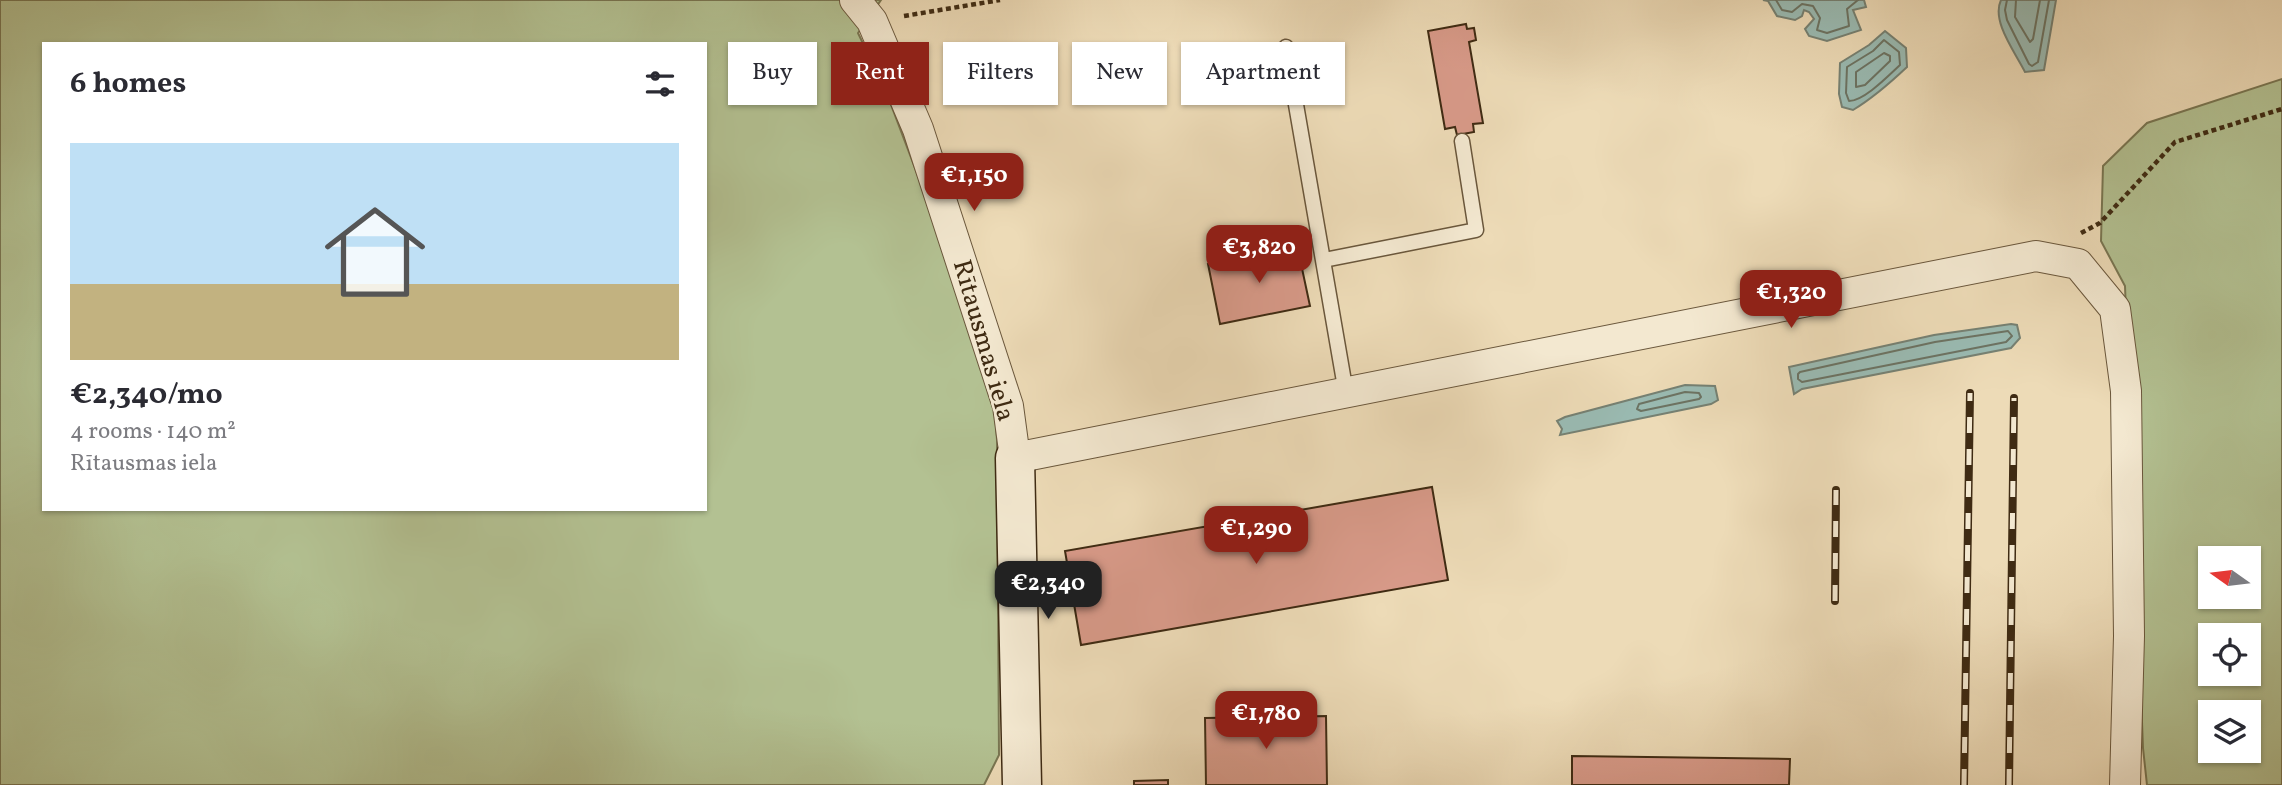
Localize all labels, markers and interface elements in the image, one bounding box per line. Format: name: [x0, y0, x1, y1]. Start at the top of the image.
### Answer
chip: Buy: [728, 42, 817, 105]
chip: Rent: [831, 42, 929, 105]
chip: Filters: [943, 42, 1058, 105]
chip: New: [1072, 42, 1167, 105]
chip: Apartment: [1181, 42, 1345, 105]
text: 6 homes: [70, 63, 186, 105]
icon: filters: [641, 65, 679, 103]
pin: €1,150: [917, 154, 1031, 213]
text: €1,150: [940, 160, 1008, 192]
icon: home: [312, 189, 438, 315]
pin: €3,820: [1202, 226, 1316, 285]
text: €3,820: [1222, 232, 1296, 264]
street label: Rītausmas iela: [943, 255, 1023, 426]
pin: €1,320: [1734, 270, 1848, 330]
text: €1,320: [1756, 277, 1826, 309]
text: €2,340/mo: [70, 374, 223, 416]
text: 4 rooms · 140 m²: [70, 416, 236, 448]
text: Rītausmas iela: [70, 448, 217, 480]
pin: €1,290: [1199, 506, 1313, 566]
text: €1,290: [1220, 513, 1292, 545]
north arrow: [2198, 546, 2261, 609]
map controls: [2198, 546, 2261, 763]
pin: €2,340: [991, 562, 1105, 621]
text: €2,340: [1011, 568, 1085, 600]
button: locate: [2198, 623, 2261, 686]
pin: €1,780: [1209, 692, 1323, 751]
text: €1,780: [1231, 698, 1301, 730]
button: layers: [2198, 700, 2261, 763]

